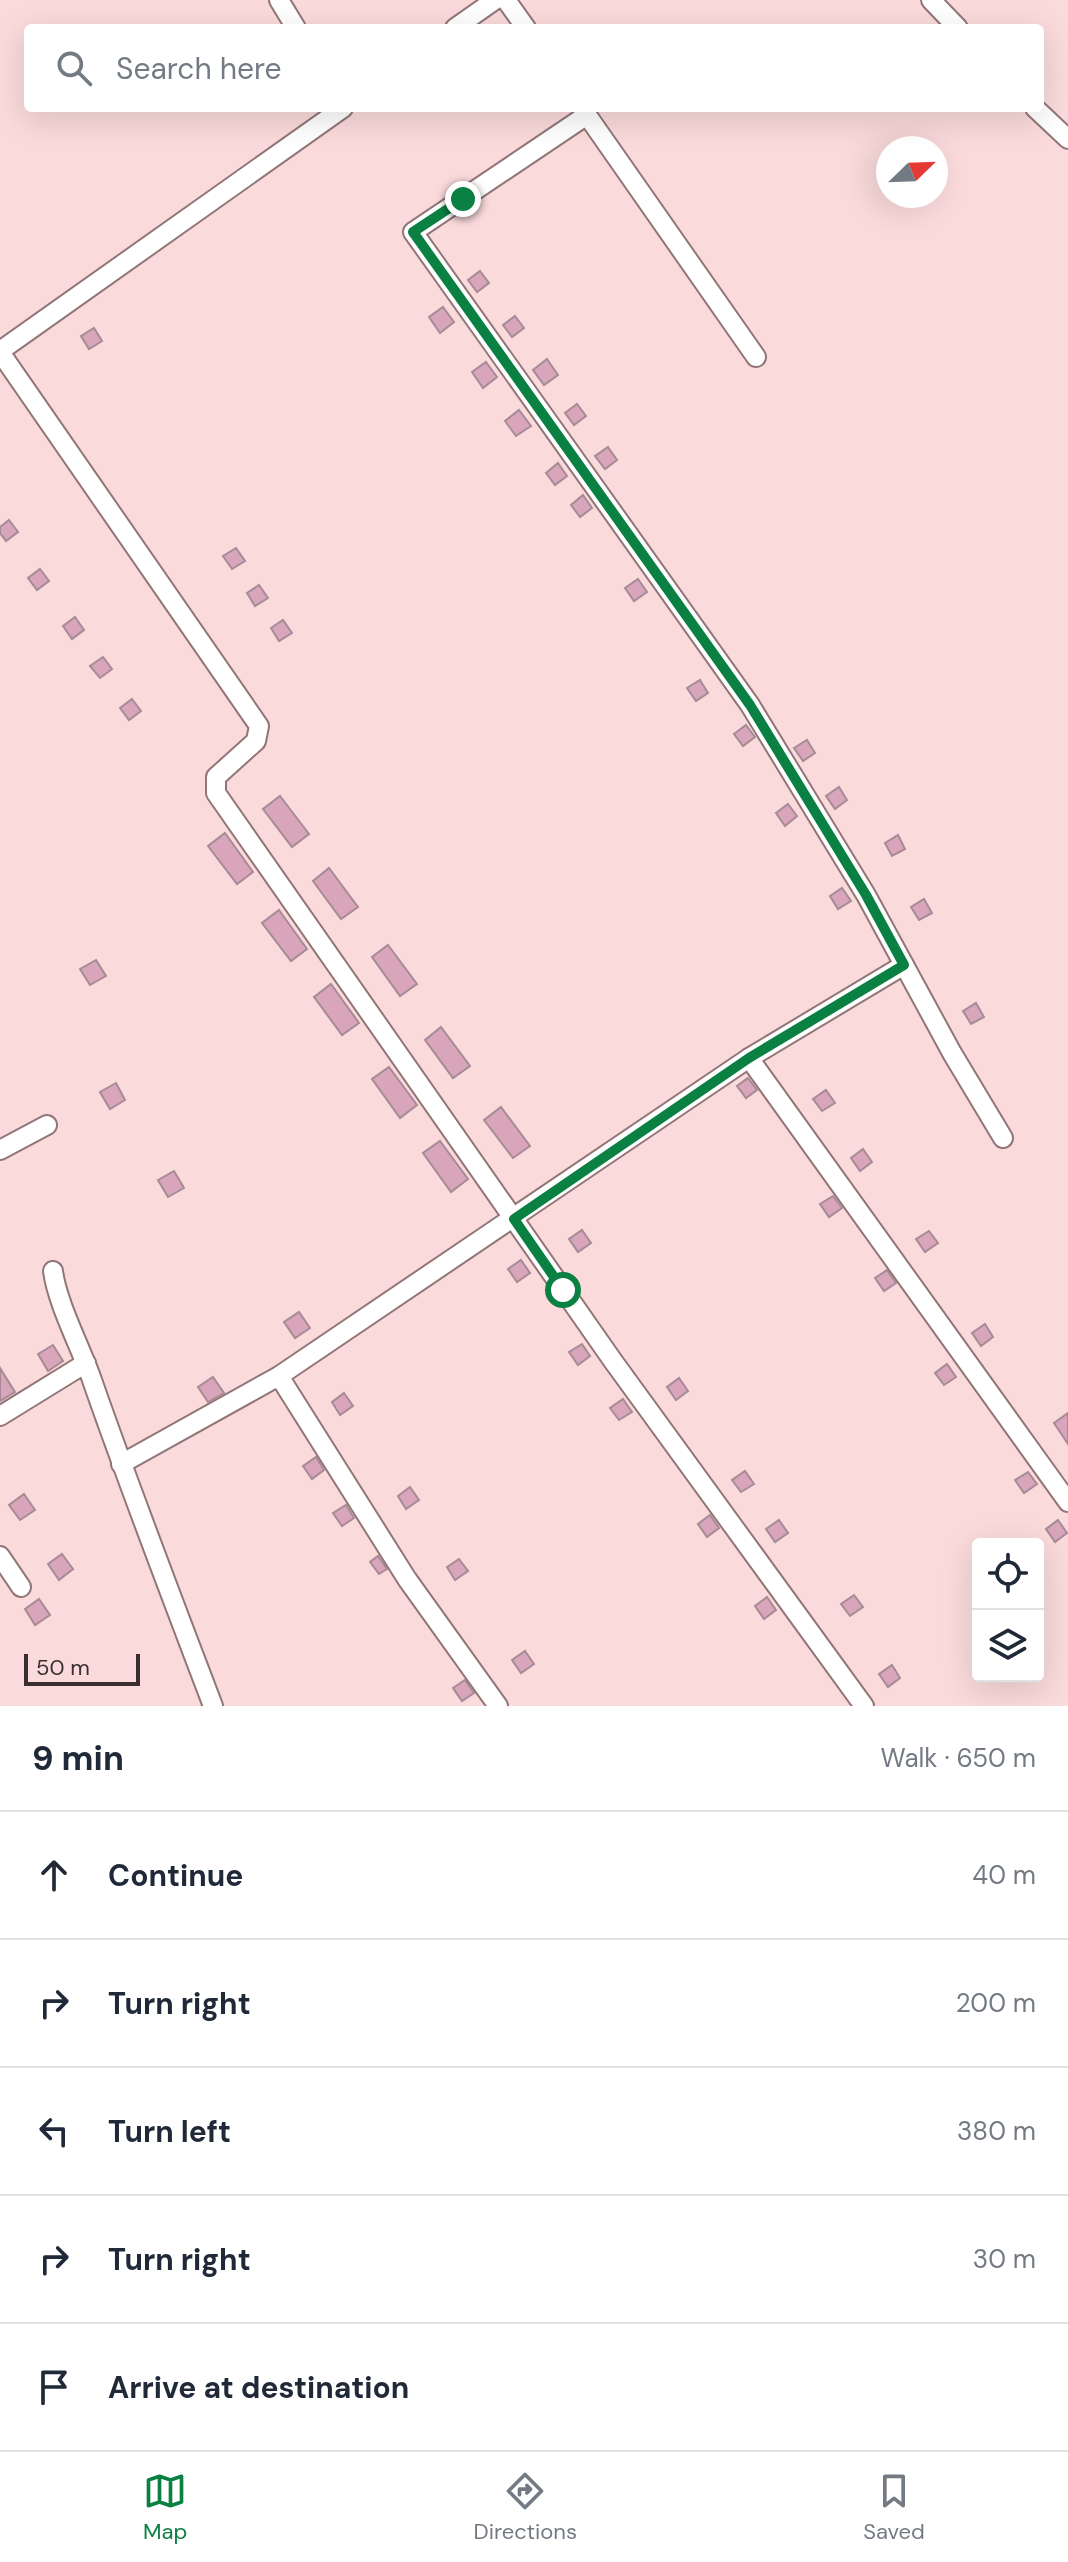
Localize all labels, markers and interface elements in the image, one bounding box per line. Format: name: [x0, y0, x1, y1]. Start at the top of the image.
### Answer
search box: [24, 24, 1044, 112]
icon: search: [52, 46, 96, 90]
text: Search here: [116, 49, 282, 88]
north arrow: [876, 136, 948, 208]
route end: [445, 181, 481, 217]
route start: [545, 1272, 581, 1308]
map controls: [972, 1538, 1044, 1682]
button: locate: [972, 1538, 1044, 1610]
button: layers: [972, 1610, 1044, 1682]
scale bar: [24, 1650, 140, 1686]
text: 50 m: [36, 1653, 90, 1682]
text: 9 min: [32, 1736, 124, 1781]
text: Walk · 650 m: [881, 1741, 1036, 1775]
icon: ahead: [32, 1853, 76, 1897]
text: Continue: [108, 1856, 243, 1895]
text: 40 m: [972, 1858, 1036, 1892]
icon: right: [32, 1981, 76, 2025]
text: Turn right: [108, 1984, 251, 2023]
text: 200 m: [956, 1986, 1036, 2020]
icon: left: [32, 2109, 76, 2153]
text: Turn left: [108, 2112, 231, 2151]
text: 380 m: [957, 2114, 1036, 2148]
icon: right: [32, 2237, 76, 2281]
text: Turn right: [108, 2240, 251, 2279]
text: 30 m: [973, 2242, 1036, 2276]
icon: arrive: [32, 2365, 76, 2409]
text: Arrive at destination: [108, 2368, 409, 2407]
tab: Map: [143, 2469, 187, 2546]
tab: Directions: [474, 2469, 577, 2546]
tab: Saved: [863, 2469, 925, 2546]

